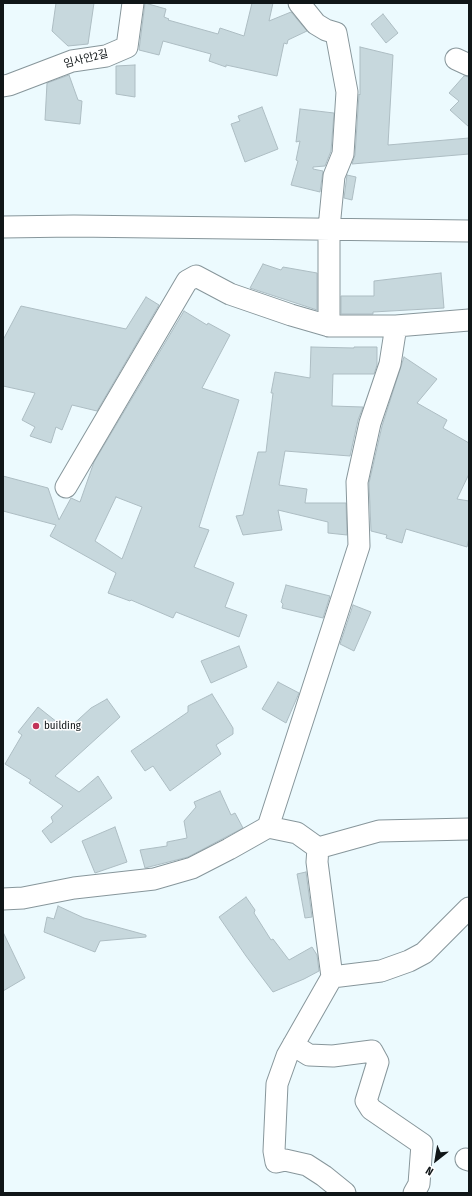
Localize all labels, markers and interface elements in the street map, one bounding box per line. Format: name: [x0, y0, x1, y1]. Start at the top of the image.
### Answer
street label: 임사안2길: [62, 47, 110, 71]
place label: building: [44, 719, 81, 733]
marker: building: [31, 721, 41, 731]
north arrow: [416, 1140, 456, 1180]
text: N: [423, 1163, 436, 1178]

